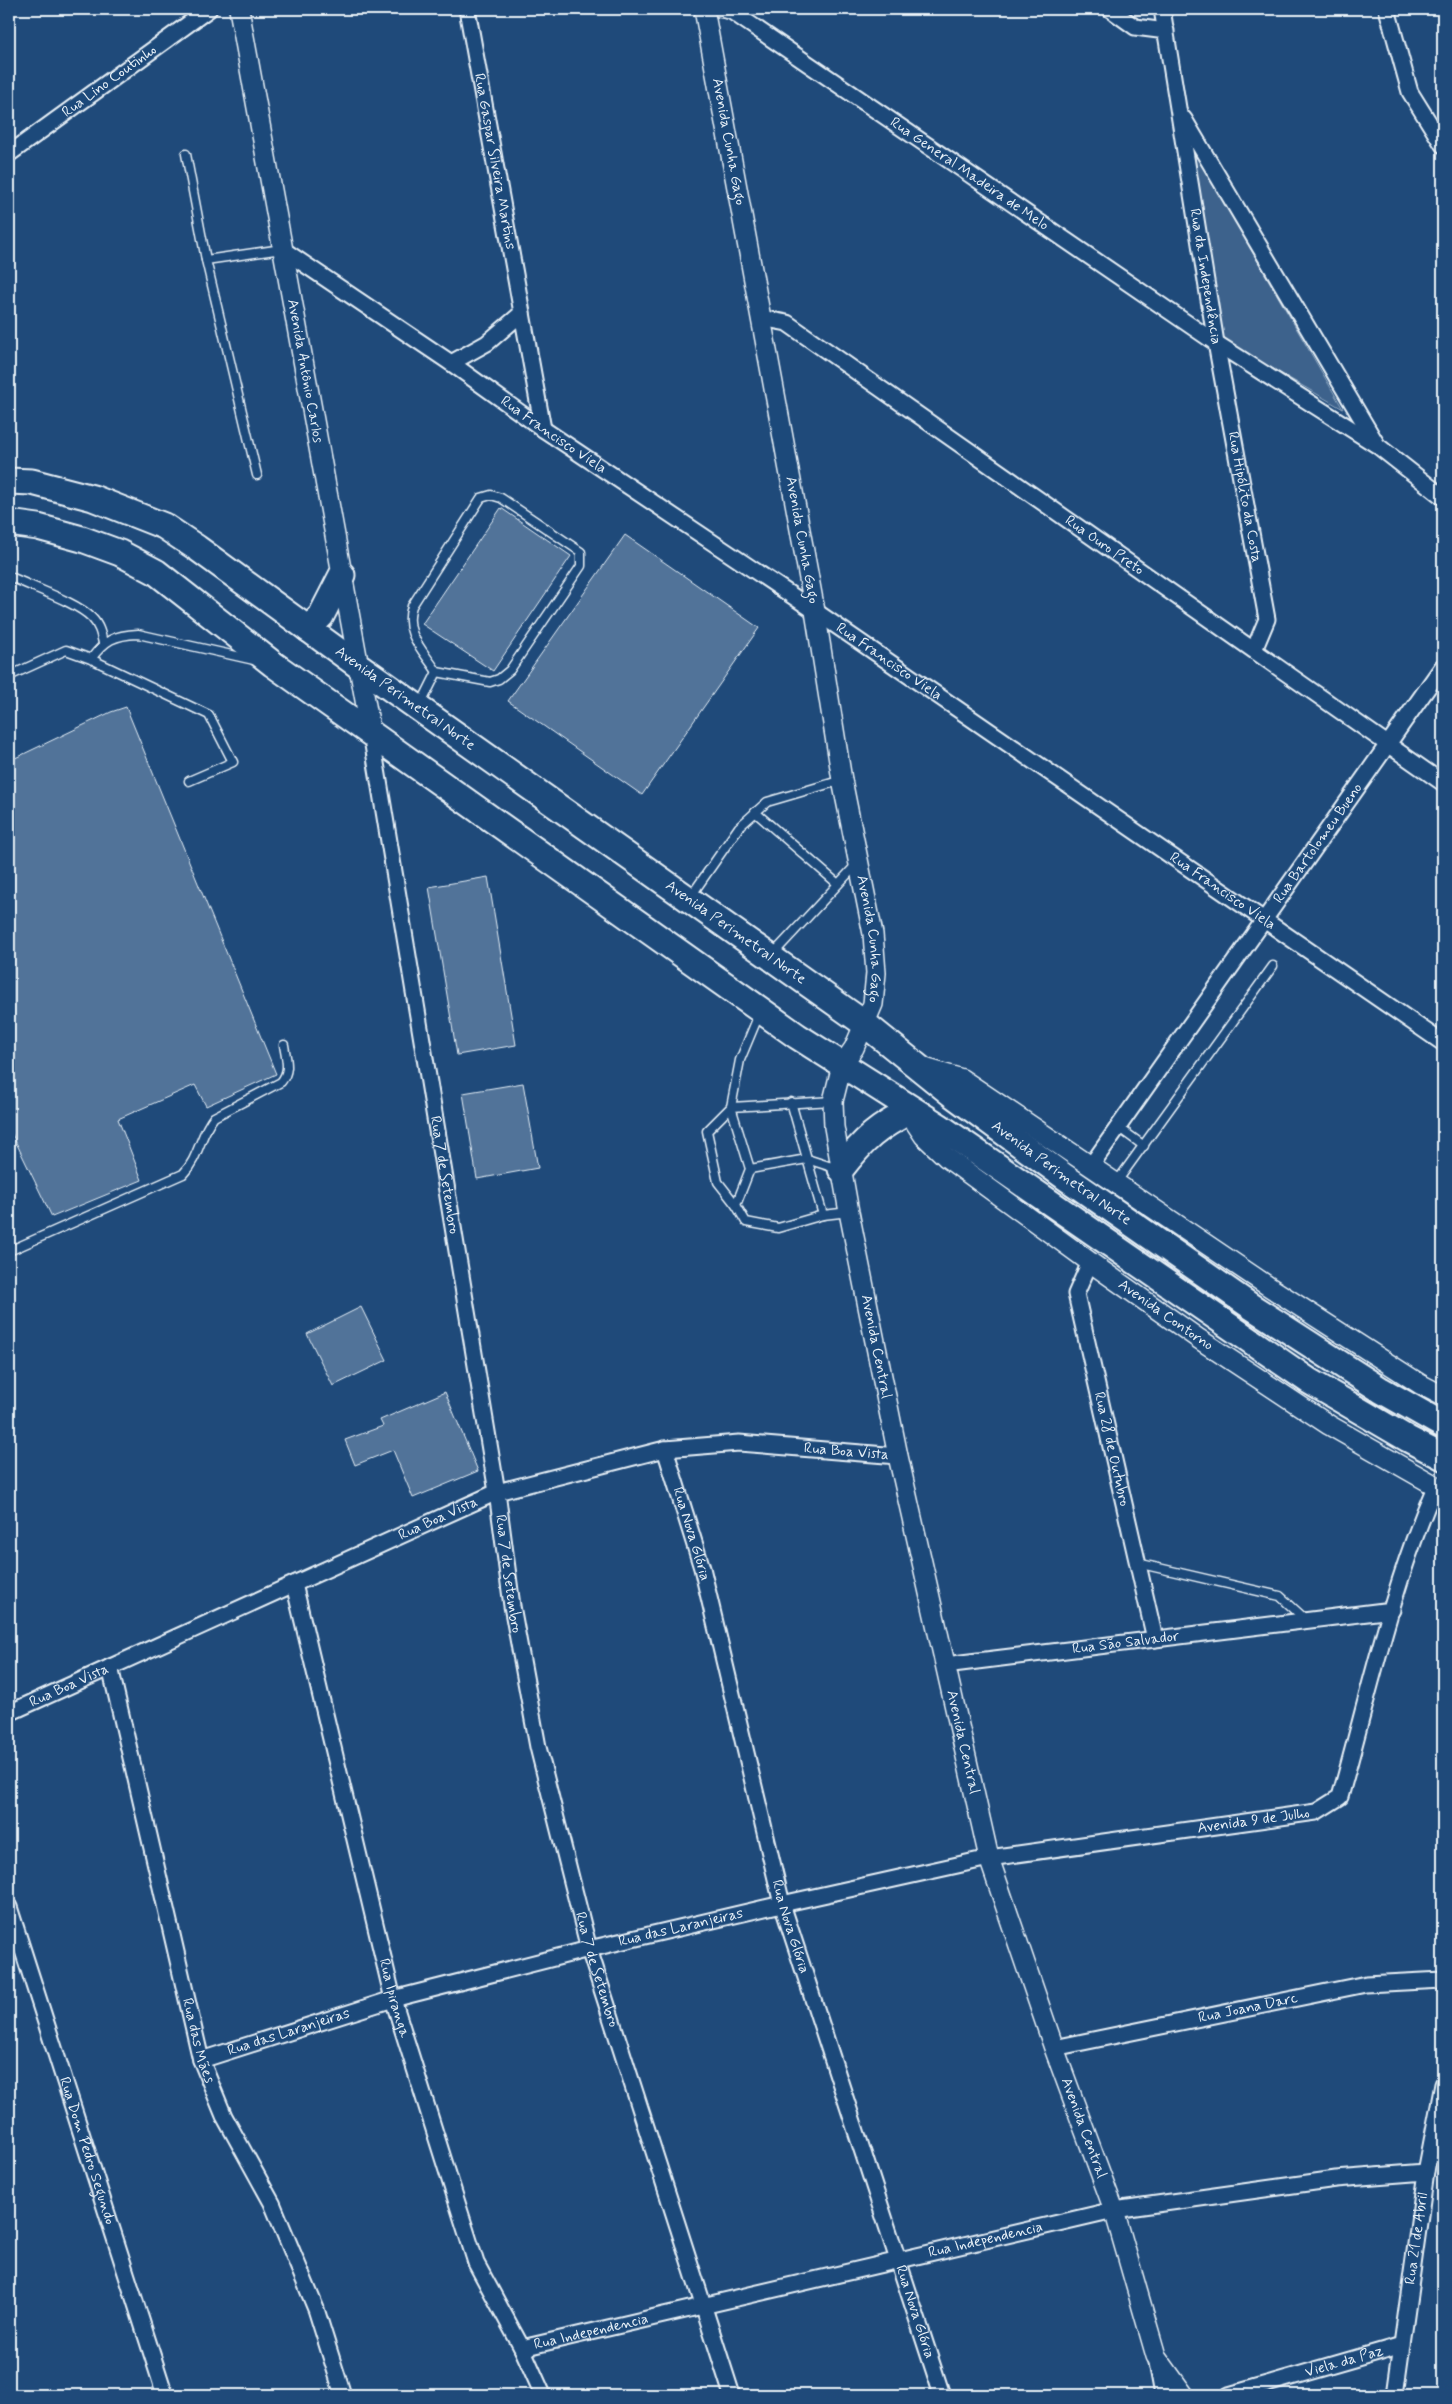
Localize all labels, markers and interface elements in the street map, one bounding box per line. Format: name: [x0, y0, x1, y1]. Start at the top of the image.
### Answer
street label: Rua Lino Coutinho: [58, 40, 161, 122]
street label: Rua Gaspar Silveira Martins: [469, 72, 520, 252]
street label: Avenida Cunha Gago: [707, 77, 750, 207]
street label: Rua General Madeira de Melo: [886, 113, 1053, 236]
street label: Rua da Independência: [1184, 207, 1226, 346]
street label: Avenida Antônio Carlos: [282, 297, 328, 445]
street label: Rua Francisco Viela: [496, 391, 610, 479]
street label: Rua Hipólito da Costa: [1223, 430, 1266, 565]
street label: Avenida Cunha Gago: [780, 475, 823, 605]
street label: Rua Ouro Preto: [1061, 511, 1148, 580]
street label: Rua Francisco Viela: [832, 618, 946, 705]
street label: Avenida Perimetral Norte: [331, 642, 479, 755]
street label: Rua Bartolomeu Bueno: [1269, 779, 1367, 907]
street label: Rua Francisco Viela: [1165, 848, 1280, 935]
street label: Avenida Cunha Gago: [851, 873, 886, 1004]
street label: Avenida Perimetral Norte: [661, 876, 810, 989]
street label: Rua 7 de Setembro: [425, 1114, 464, 1236]
street label: Avenida Perimetral Norte: [987, 1116, 1135, 1230]
street label: Avenida Contorno: [1114, 1275, 1217, 1356]
street label: Avenida Central: [856, 1293, 896, 1401]
street label: Rua 28 de Outubro: [1089, 1390, 1134, 1508]
street label: Rua Boa Vista: [803, 1438, 890, 1465]
street label: Rua Nova Glória: [667, 1485, 715, 1583]
street label: Rua Boa Vista: [395, 1492, 481, 1545]
street label: Rua 7 de Setembro: [490, 1513, 527, 1635]
street label: Rua São Salvador: [1071, 1626, 1181, 1659]
street label: Rua Boa Vista: [26, 1659, 112, 1712]
street label: Avenida Central: [941, 1688, 984, 1796]
street label: Avenida 9 de Julho: [1196, 1803, 1311, 1839]
street label: Rua Nova Glória: [767, 1878, 814, 1976]
street label: Rua das Laranjeiras: [617, 1903, 745, 1952]
street label: Rua 7 de Setembro: [570, 1910, 623, 2030]
street label: Rua Ipiranga: [374, 1957, 415, 2041]
street label: Rua Joana Darc: [1196, 1988, 1300, 2028]
street label: Rua das Mães: [177, 1996, 220, 2087]
street label: Rua das Laranjeiras: [225, 2003, 353, 2061]
street label: Rua Dom Pedro Segundo: [54, 2075, 120, 2227]
street label: Avenida Central: [1056, 2075, 1112, 2181]
street label: Rua 21 de Abril: [1400, 2191, 1433, 2286]
street label: Rua Independencia: [926, 2217, 1045, 2263]
street label: Rua Nova Glória: [890, 2263, 939, 2361]
street label: Rua Independencia: [532, 2309, 650, 2355]
street label: Viela da Paz: [1303, 2341, 1386, 2382]

